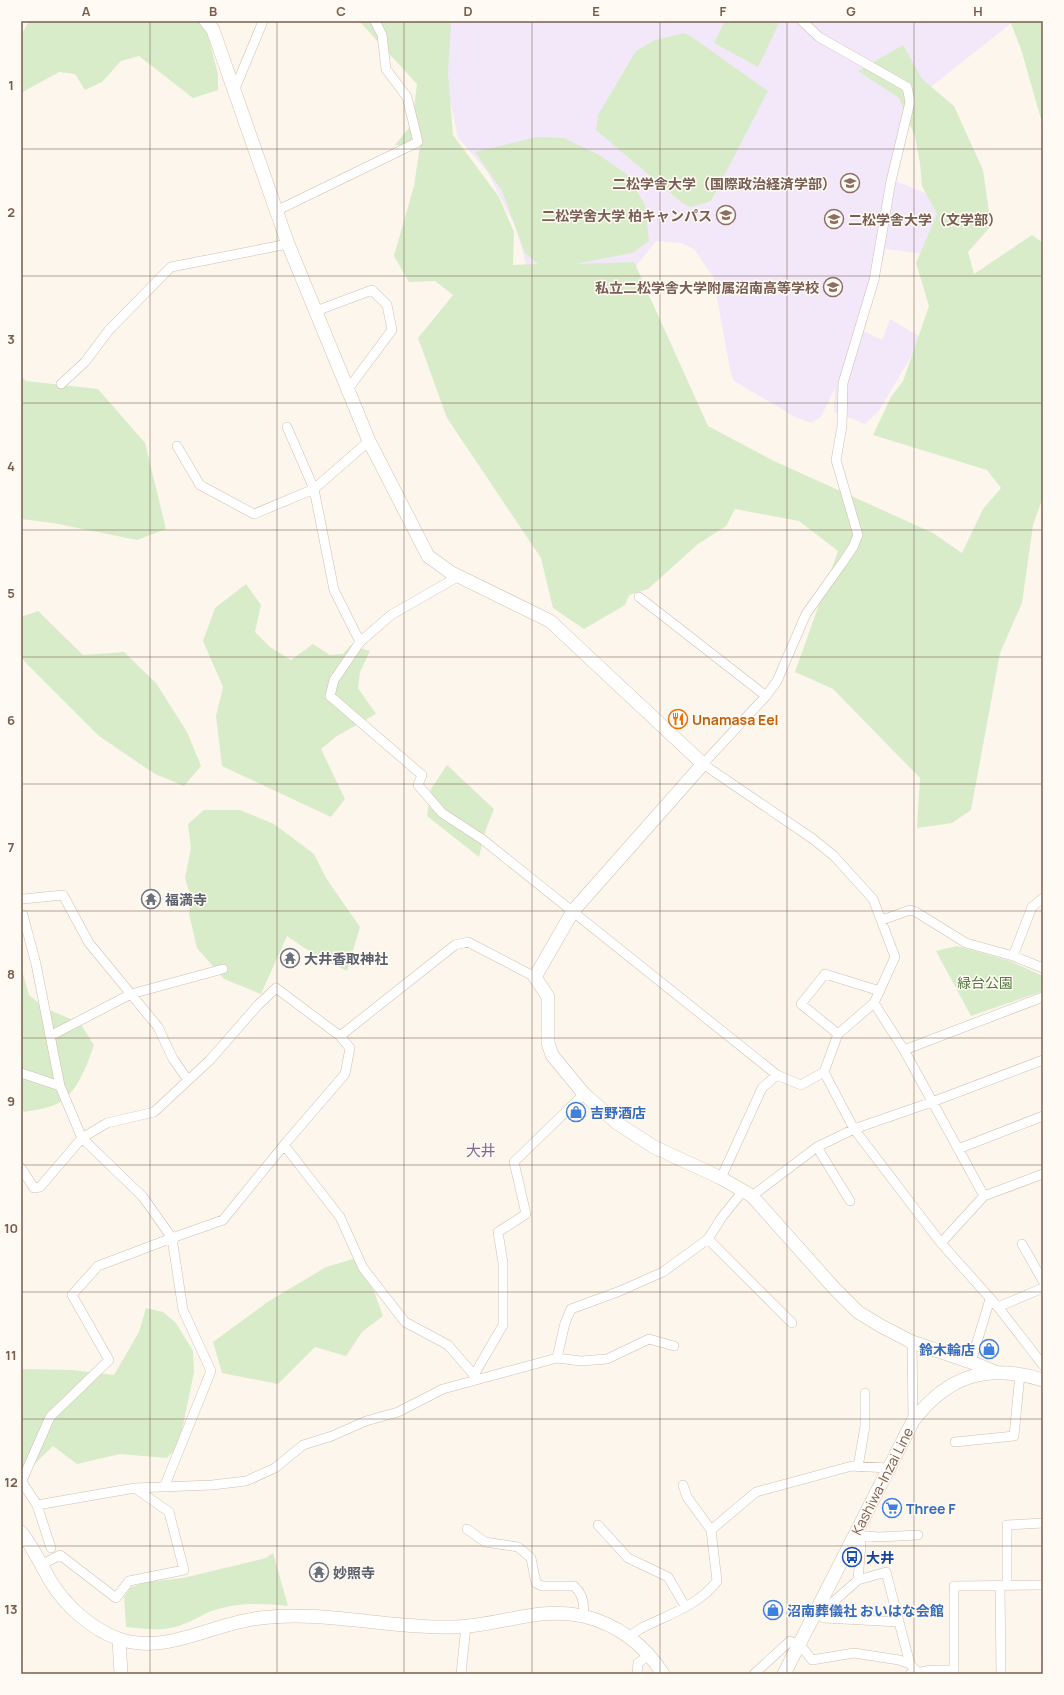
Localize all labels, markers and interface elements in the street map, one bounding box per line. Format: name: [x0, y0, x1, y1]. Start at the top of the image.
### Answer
text: A: [82, 2, 91, 20]
text: B: [209, 2, 217, 20]
text: C: [336, 2, 346, 20]
text: D: [463, 2, 473, 20]
text: E: [592, 2, 600, 20]
text: F: [720, 2, 727, 20]
text: G: [846, 2, 856, 20]
text: H: [973, 2, 983, 20]
text: 1: [8, 76, 14, 94]
school or university icon: 二松学舎大学（国際政治経済学部）: [839, 172, 861, 194]
place label: 二松学舎大学（国際政治経済学部）: [612, 174, 836, 193]
text: 2: [7, 203, 15, 221]
school or university icon: 二松学舍大学 柏キャンパス: [715, 204, 737, 226]
place label: 二松学舍大学 柏キャンパス: [541, 206, 712, 225]
school or university icon: 二松学舎大学（文学部）: [823, 208, 845, 230]
place label: 二松学舎大学（文学部）: [848, 210, 1002, 229]
school or university icon: 私立二松学舎大学附属沼南高等学校: [822, 276, 844, 298]
place label: 私立二松学舎大学附属沼南高等学校: [595, 278, 819, 297]
text: 3: [7, 330, 15, 348]
text: 4: [7, 457, 15, 475]
text: 5: [7, 584, 15, 602]
restaurant icon: Unamasa Eel: [667, 708, 689, 730]
place label: Unamasa Eel: [692, 710, 779, 729]
text: 6: [7, 711, 15, 729]
text: 7: [8, 838, 15, 856]
temple icon: 福満寺: [140, 888, 162, 910]
place label: 福満寺: [165, 890, 207, 909]
temple icon: 大井香取神社: [279, 947, 301, 969]
place label: 大井香取神社: [304, 949, 388, 968]
text: 8: [7, 965, 15, 983]
park label: 緑台公園: [957, 973, 1013, 992]
text: 9: [7, 1092, 15, 1110]
shop icon: 吉野酒店: [565, 1101, 587, 1123]
place label: 吉野酒店: [590, 1103, 646, 1122]
district label: 大井: [466, 1140, 496, 1161]
text: 10: [4, 1219, 18, 1237]
shop icon: 鈴木輪店: [978, 1338, 1000, 1360]
place label: 鈴木輪店: [919, 1340, 975, 1359]
text: 11: [5, 1346, 17, 1364]
street label: Kashiwa-Inzai Line: [847, 1424, 917, 1538]
text: 12: [4, 1473, 18, 1491]
supermarket icon: Three F: [881, 1497, 903, 1519]
place label: Three F: [906, 1499, 956, 1518]
bus stop icon: 大井: [841, 1546, 863, 1568]
place label: 大井: [866, 1548, 894, 1567]
temple icon: 妙照寺: [308, 1561, 330, 1583]
place label: 妙照寺: [333, 1563, 375, 1582]
shop icon: 沼南葬儀社 おいはな会館: [762, 1599, 784, 1621]
text: 13: [4, 1600, 18, 1618]
place label: 沼南葬儀社 おいはな会館: [787, 1601, 944, 1620]

